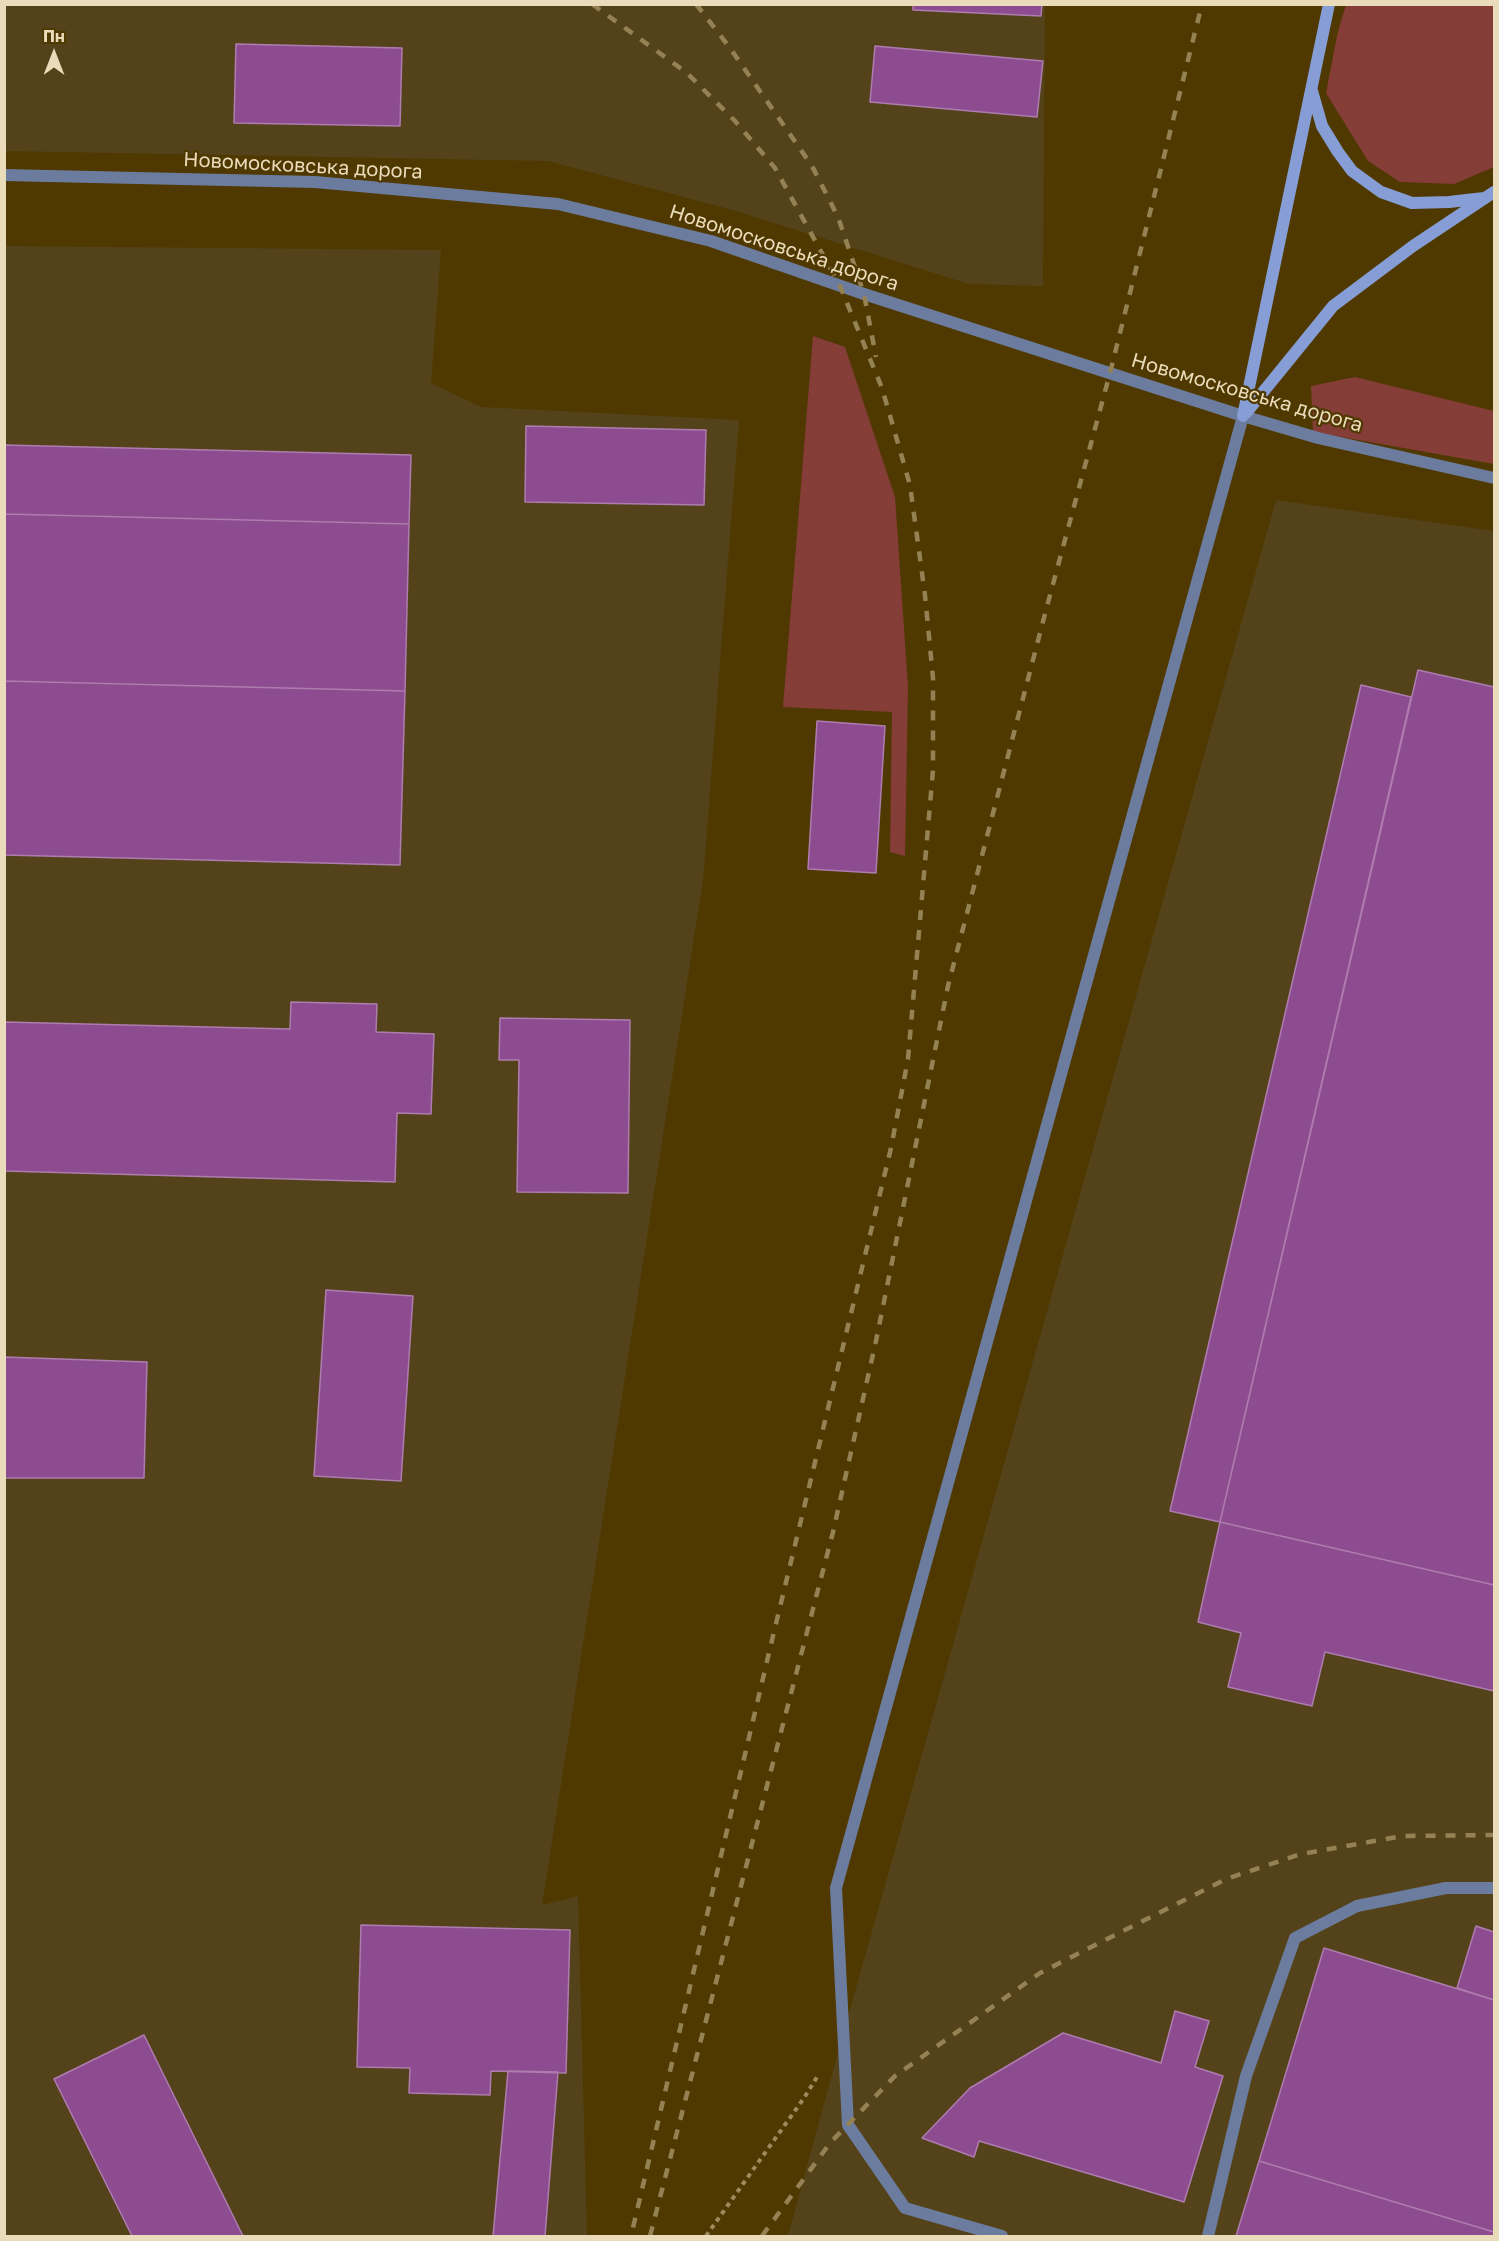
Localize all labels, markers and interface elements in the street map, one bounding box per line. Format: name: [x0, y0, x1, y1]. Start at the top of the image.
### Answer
north arrow: [24, 24, 84, 84]
text: Пн: [43, 26, 65, 46]
street label: Новомосковська дорога: [183, 148, 423, 184]
street label: Новомосковська дорога: [666, 200, 902, 296]
street label: Новомосковська дорога: [1128, 348, 1366, 438]

